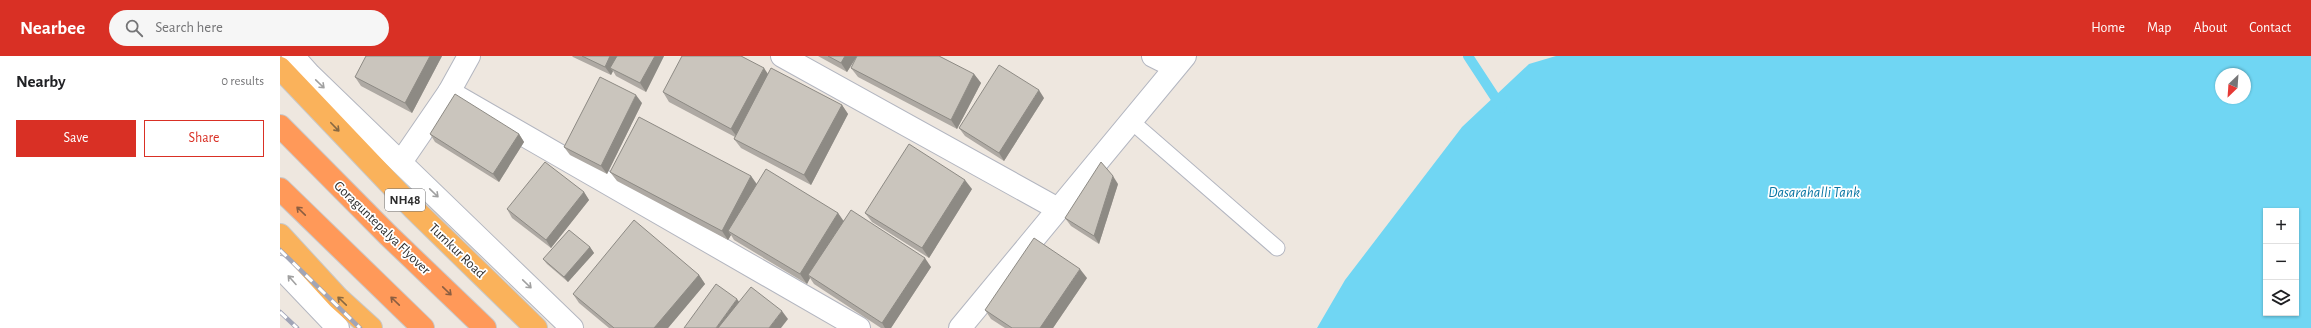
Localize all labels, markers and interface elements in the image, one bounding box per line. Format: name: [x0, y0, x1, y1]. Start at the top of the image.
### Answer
search box: [109, 10, 389, 46]
icon: search: [123, 17, 145, 39]
text: Nearbee: [20, 19, 85, 38]
text: Search here: [155, 20, 223, 35]
text: Home: [2091, 21, 2125, 35]
text: Map: [2147, 21, 2171, 35]
text: About: [2193, 21, 2227, 35]
text: Contact: [2249, 21, 2291, 35]
north arrow: [2215, 68, 2251, 104]
text: Nearby: [16, 73, 66, 90]
text: 0 results: [221, 75, 264, 88]
one-way arrow: [315, 80, 325, 89]
button: Save: [16, 120, 136, 157]
button: Share: [144, 120, 264, 157]
one-way arrow: [330, 122, 340, 132]
street label: Goraguntepalya Flyover: [331, 179, 433, 278]
water label: Dasarahalli Tank: [1768, 185, 1860, 200]
road number: NH48: [385, 189, 425, 211]
one-way arrow: [429, 189, 439, 198]
one-way arrow: [296, 206, 306, 216]
map controls: [2263, 208, 2299, 316]
button: +: [2263, 208, 2299, 244]
street label: Tumkur Road: [426, 221, 488, 281]
button: −: [2263, 244, 2299, 280]
one-way arrow: [287, 275, 296, 285]
one-way arrow: [522, 279, 532, 289]
button: layers: [2263, 280, 2299, 316]
one-way arrow: [442, 286, 452, 296]
one-way arrow: [337, 296, 347, 306]
one-way arrow: [390, 296, 400, 306]

